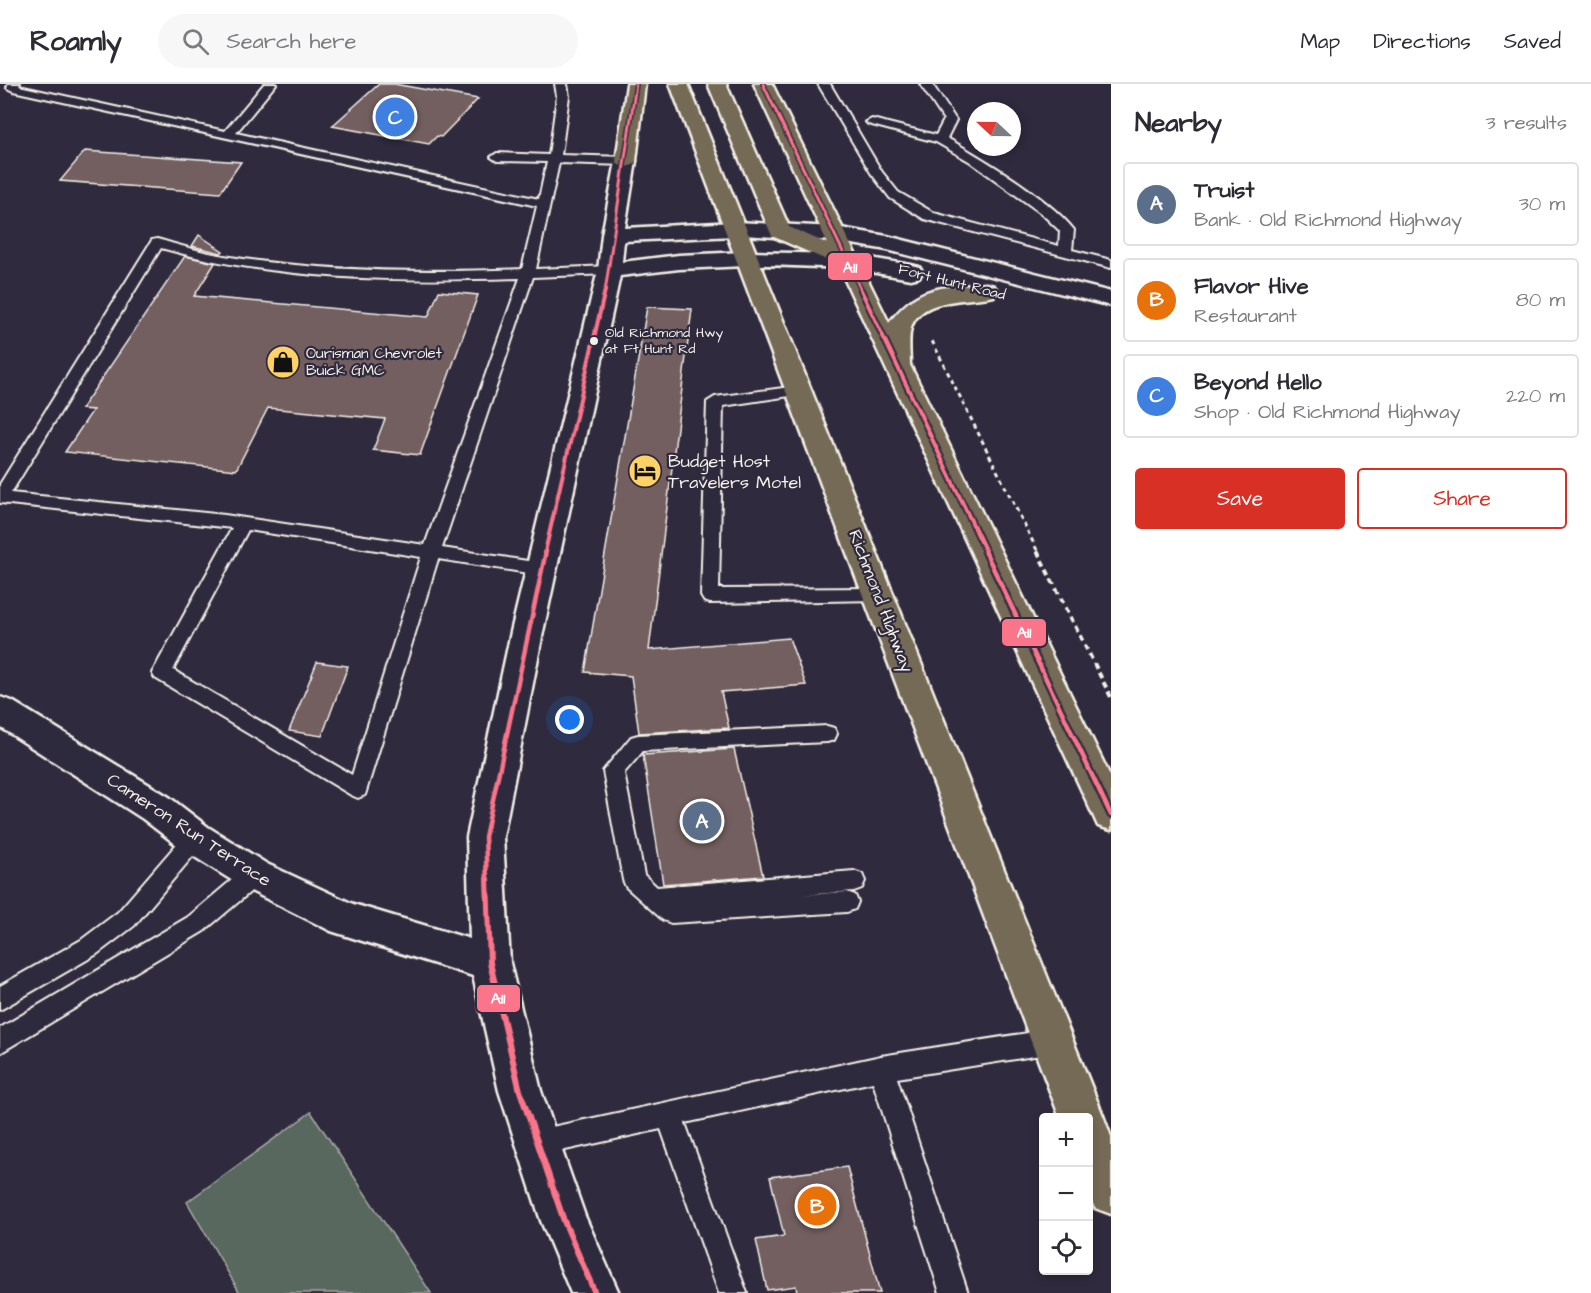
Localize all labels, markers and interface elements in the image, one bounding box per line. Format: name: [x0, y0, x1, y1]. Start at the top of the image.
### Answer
search box: [158, 14, 578, 68]
text: Roamly: [30, 22, 122, 61]
icon: search: [179, 25, 212, 58]
text: Search here: [227, 26, 356, 57]
text: Map: [1300, 27, 1340, 56]
text: Directions: [1373, 27, 1471, 56]
text: Saved: [1504, 27, 1561, 56]
pin: C: [376, 94, 414, 140]
north arrow: [967, 102, 1021, 156]
text: Nearby: [1135, 105, 1222, 141]
text: 3 results: [1485, 109, 1567, 137]
text: Truist: [1194, 175, 1254, 206]
text: A: [1150, 190, 1163, 218]
text: 30 m: [1519, 190, 1565, 218]
text: Bank · Old Richmond Highway: [1194, 206, 1462, 234]
line badge: A11: [827, 252, 873, 281]
text: A11: [843, 257, 858, 279]
street label: Fort Hunt Road: [896, 259, 1008, 306]
text: Flavor Hive: [1194, 271, 1309, 302]
text: B: [1149, 286, 1164, 314]
text: 80 m: [1516, 286, 1565, 314]
text: Restaurant: [1194, 302, 1297, 330]
place label: Old Richmond Hwy at Ft Hunt Rd: [605, 323, 724, 359]
marker: Old Richmond Hwy at Ft Hunt Rd: [588, 335, 600, 347]
place label: Ourisman Chevrolet Buick GMC: [306, 343, 442, 381]
shop icon: Ourisman Chevrolet Buick GMC: [265, 344, 301, 380]
text: Beyond Hello: [1194, 367, 1322, 398]
text: C: [1149, 382, 1164, 410]
text: 220 m: [1506, 382, 1565, 410]
text: Shop · Old Richmond Highway: [1194, 398, 1460, 426]
place label: Budget Host Travelers Motel: [668, 449, 801, 495]
hotel icon: Budget Host Travelers Motel: [627, 453, 663, 489]
button: Save: [1135, 468, 1345, 529]
button: Share: [1357, 468, 1567, 529]
street label: Richmond Highway: [841, 526, 920, 676]
line badge: A11: [1001, 618, 1047, 647]
text: A11: [1017, 622, 1032, 644]
your location: [555, 705, 584, 734]
street label: Cameron Run Terrace: [102, 767, 276, 893]
pin: A: [682, 798, 722, 844]
line badge: A11: [476, 984, 521, 1013]
text: A11: [491, 988, 506, 1010]
map controls: [1039, 1113, 1093, 1275]
button: +: [1039, 1113, 1093, 1167]
button: −: [1039, 1167, 1093, 1221]
pin: B: [798, 1184, 836, 1228]
button: locate: [1039, 1221, 1093, 1275]

